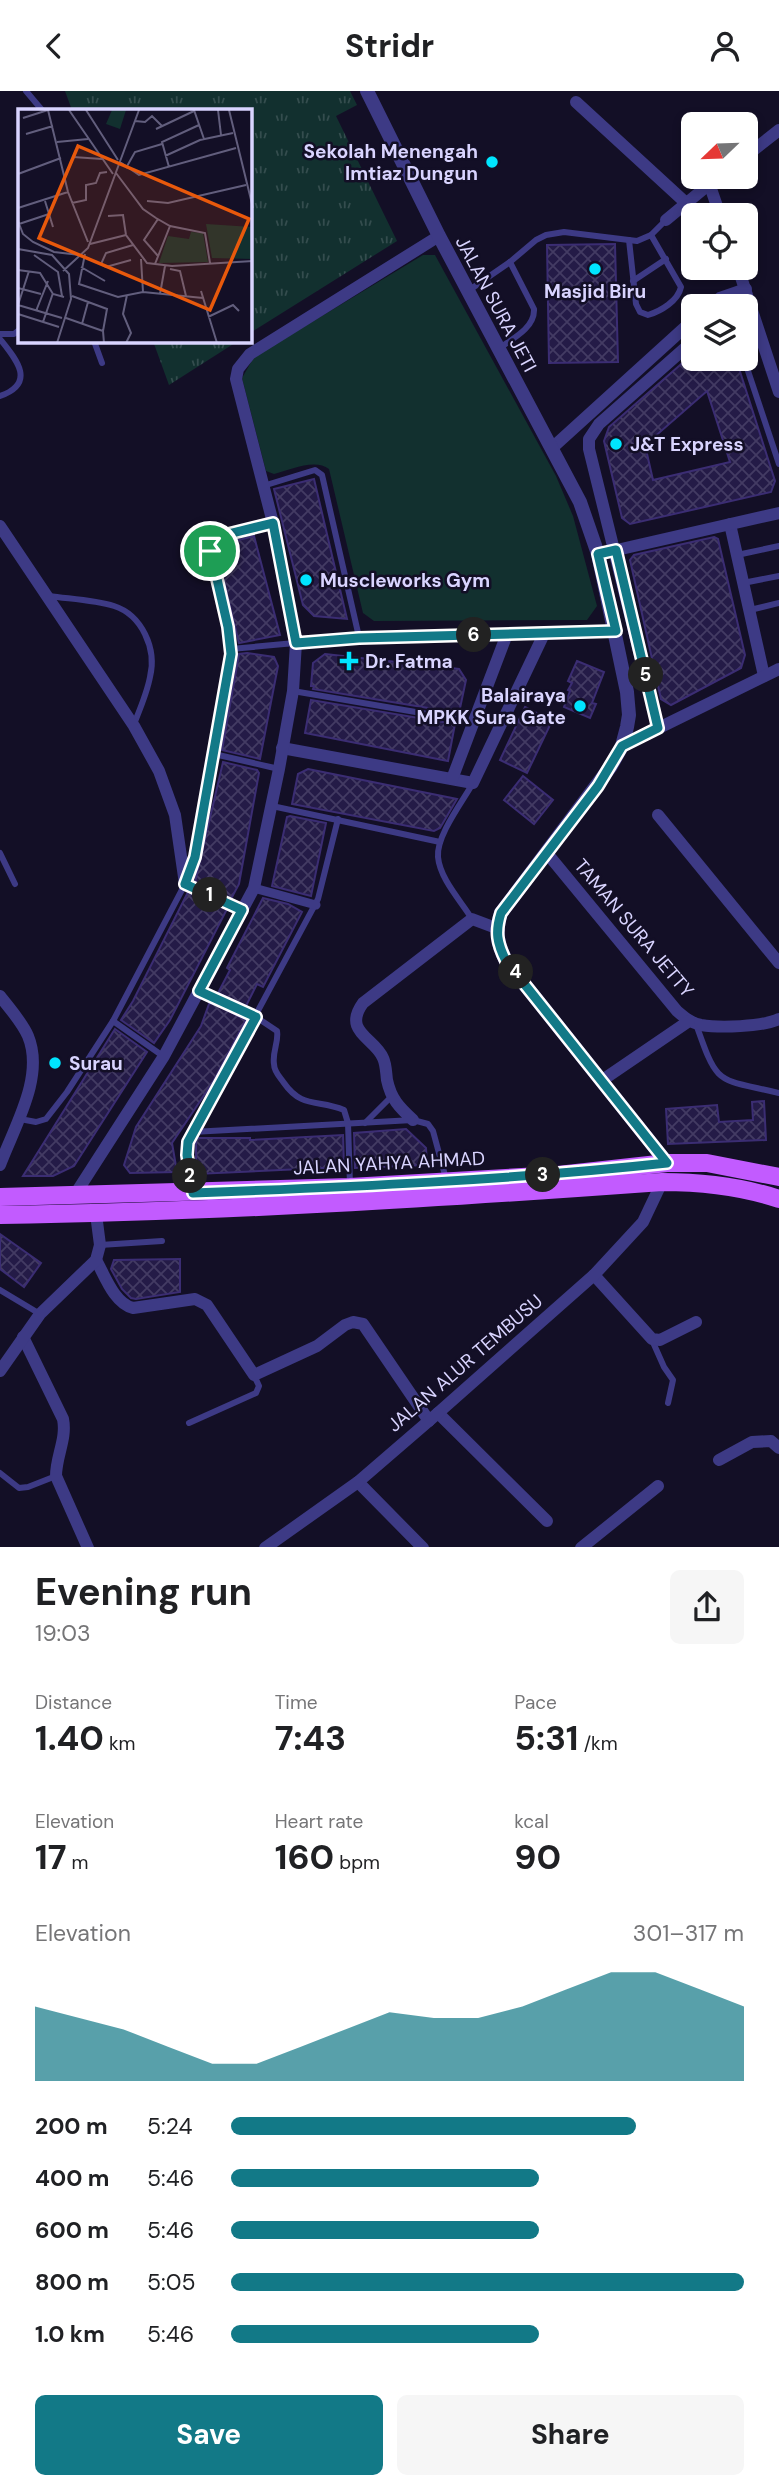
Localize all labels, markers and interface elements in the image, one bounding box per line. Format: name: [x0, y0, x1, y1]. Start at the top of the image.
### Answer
text: Stridr: [345, 25, 434, 67]
icon: back: [35, 27, 73, 65]
icon: person: [706, 27, 744, 65]
inset map: [18, 109, 252, 343]
north arrow: [681, 112, 758, 189]
map controls: [681, 112, 758, 371]
place label: Sekolah Menengah Imtiaz Dungun: [304, 139, 478, 186]
marker: Sekolah Menengah Imtiaz Dungun: [484, 154, 500, 170]
button: locate: [681, 203, 758, 280]
street label: JALAN SURA JETI: [450, 232, 542, 376]
marker: Masjid Biru: [587, 261, 603, 277]
place label: Masjid Biru: [544, 279, 646, 304]
button: layers: [681, 294, 758, 371]
place label: J&T Express: [630, 432, 744, 457]
marker: J&T Express: [608, 436, 624, 452]
pin: [180, 521, 240, 581]
icon: arrive: [191, 532, 229, 570]
place label: Muscleworks Gym: [320, 568, 490, 593]
marker: Muscleworks Gym: [298, 572, 314, 588]
pin: 6: [456, 617, 491, 653]
text: 6: [467, 622, 480, 647]
place label: Dr. Fatma: [365, 649, 453, 674]
marker: Dr. Fatma: [339, 651, 359, 671]
pin: 5: [628, 657, 664, 693]
text: 5: [640, 662, 651, 687]
place label: Balairaya MPKK Sura Gate: [416, 683, 566, 730]
marker: Balairaya MPKK Sura Gate: [572, 698, 588, 714]
street label: TAMAN SURA JETTY: [569, 853, 699, 1003]
pin: 1: [192, 877, 228, 913]
text: 1: [206, 882, 213, 907]
pin: 4: [498, 955, 534, 989]
text: 4: [509, 959, 522, 984]
place label: Surau: [69, 1051, 123, 1076]
marker: Surau: [47, 1055, 63, 1071]
street label: JALAN YAHYA AHMAD: [292, 1145, 486, 1181]
pin: 3: [526, 1157, 560, 1193]
pin: 2: [172, 1159, 208, 1193]
text: 3: [537, 1162, 548, 1187]
text: 2: [184, 1163, 195, 1188]
street label: JALAN ALUR TEMBUSU: [382, 1289, 548, 1437]
text: Evening run: [35, 1567, 252, 1617]
button: share: [670, 1570, 744, 1644]
text: 19:03: [35, 1618, 91, 1648]
text: Distance: [35, 1690, 112, 1715]
text: Time: [275, 1690, 318, 1715]
text: Pace: [514, 1690, 557, 1715]
text: 1.40: [35, 1715, 104, 1761]
text: 7:43: [275, 1715, 346, 1761]
text: 5:31: [514, 1715, 579, 1761]
text: km: [104, 1731, 136, 1756]
text: /km: [579, 1731, 618, 1756]
text: Elevation: [35, 1809, 114, 1834]
text: Heart rate: [275, 1809, 363, 1834]
text: kcal: [514, 1809, 549, 1834]
text: 17: [35, 1834, 67, 1880]
text: 160: [275, 1834, 334, 1880]
text: 90: [514, 1834, 561, 1880]
text: m: [67, 1850, 89, 1875]
text: bpm: [334, 1850, 380, 1875]
text: Elevation: [35, 1918, 131, 1948]
text: 301–317 m: [633, 1918, 744, 1948]
text: 200 m: [35, 2111, 108, 2141]
text: 5:24: [147, 2111, 193, 2141]
text: 400 m: [35, 2163, 109, 2193]
text: 5:46: [147, 2163, 194, 2193]
text: 600 m: [35, 2215, 109, 2245]
text: 5:46: [147, 2215, 194, 2245]
text: 800 m: [35, 2267, 109, 2297]
text: 5:05: [147, 2267, 195, 2297]
text: 1.0 km: [35, 2319, 105, 2349]
text: 5:46: [147, 2319, 194, 2349]
button: Save: [35, 2395, 383, 2475]
button: Share: [397, 2395, 744, 2475]

